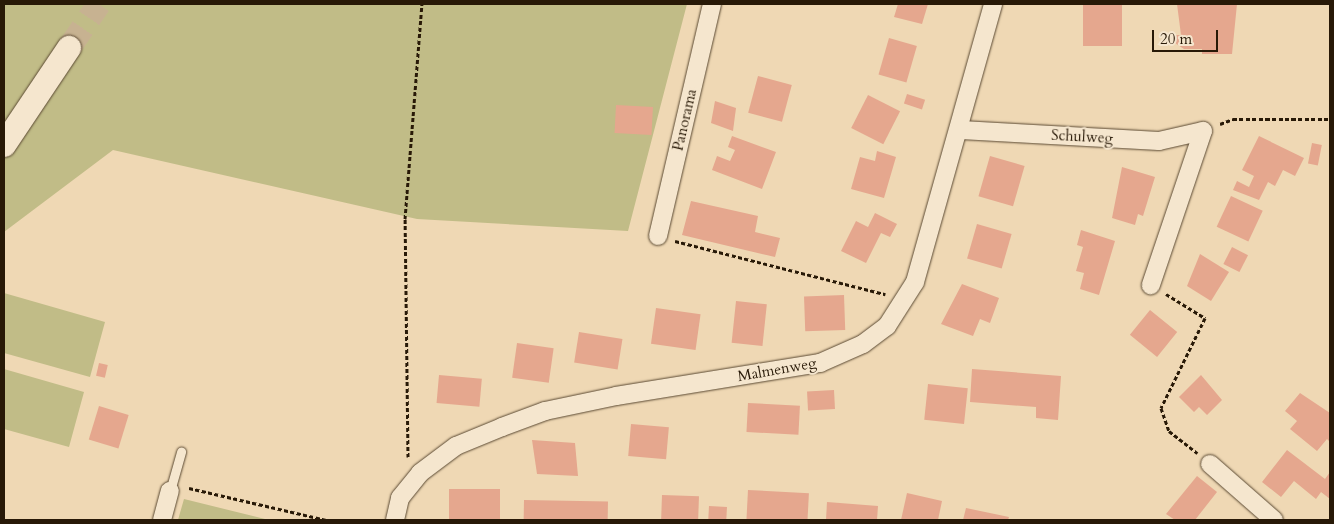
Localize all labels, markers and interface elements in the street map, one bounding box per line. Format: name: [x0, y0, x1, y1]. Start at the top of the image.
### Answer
scale bar: [1154, 20, 1220, 52]
text: 20 m: [1160, 29, 1192, 49]
street label: Panorama: [669, 87, 701, 153]
street label: Schulweg: [1051, 126, 1113, 148]
street label: Malmenweg: [736, 354, 818, 386]

